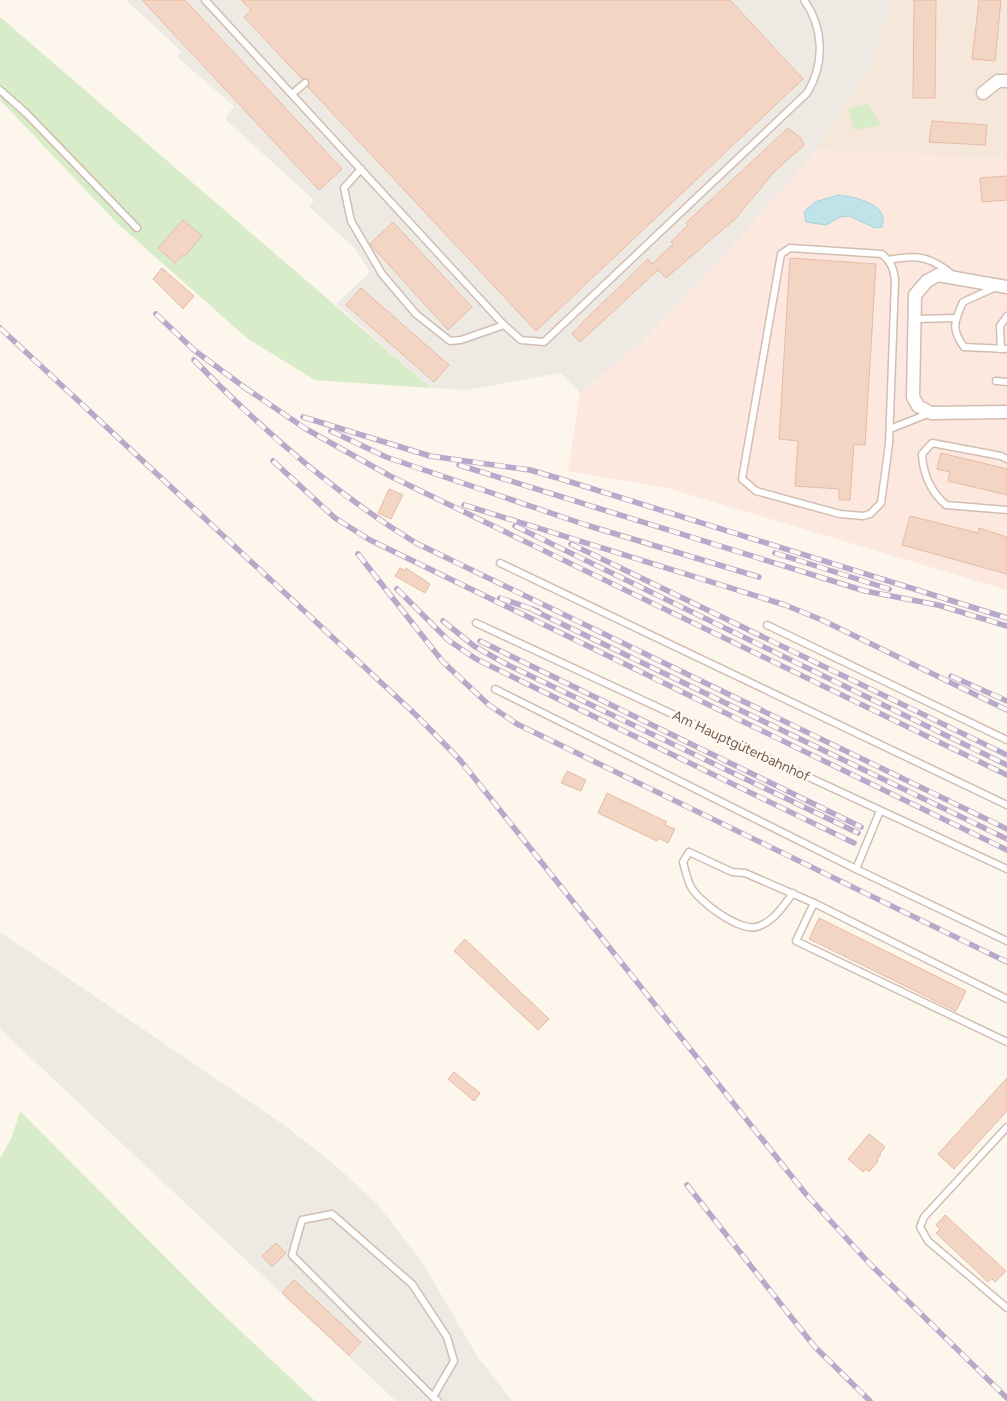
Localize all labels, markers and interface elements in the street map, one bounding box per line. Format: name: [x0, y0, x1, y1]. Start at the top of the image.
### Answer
street label: Am Hauptgüterbahnhof: [670, 707, 813, 786]

